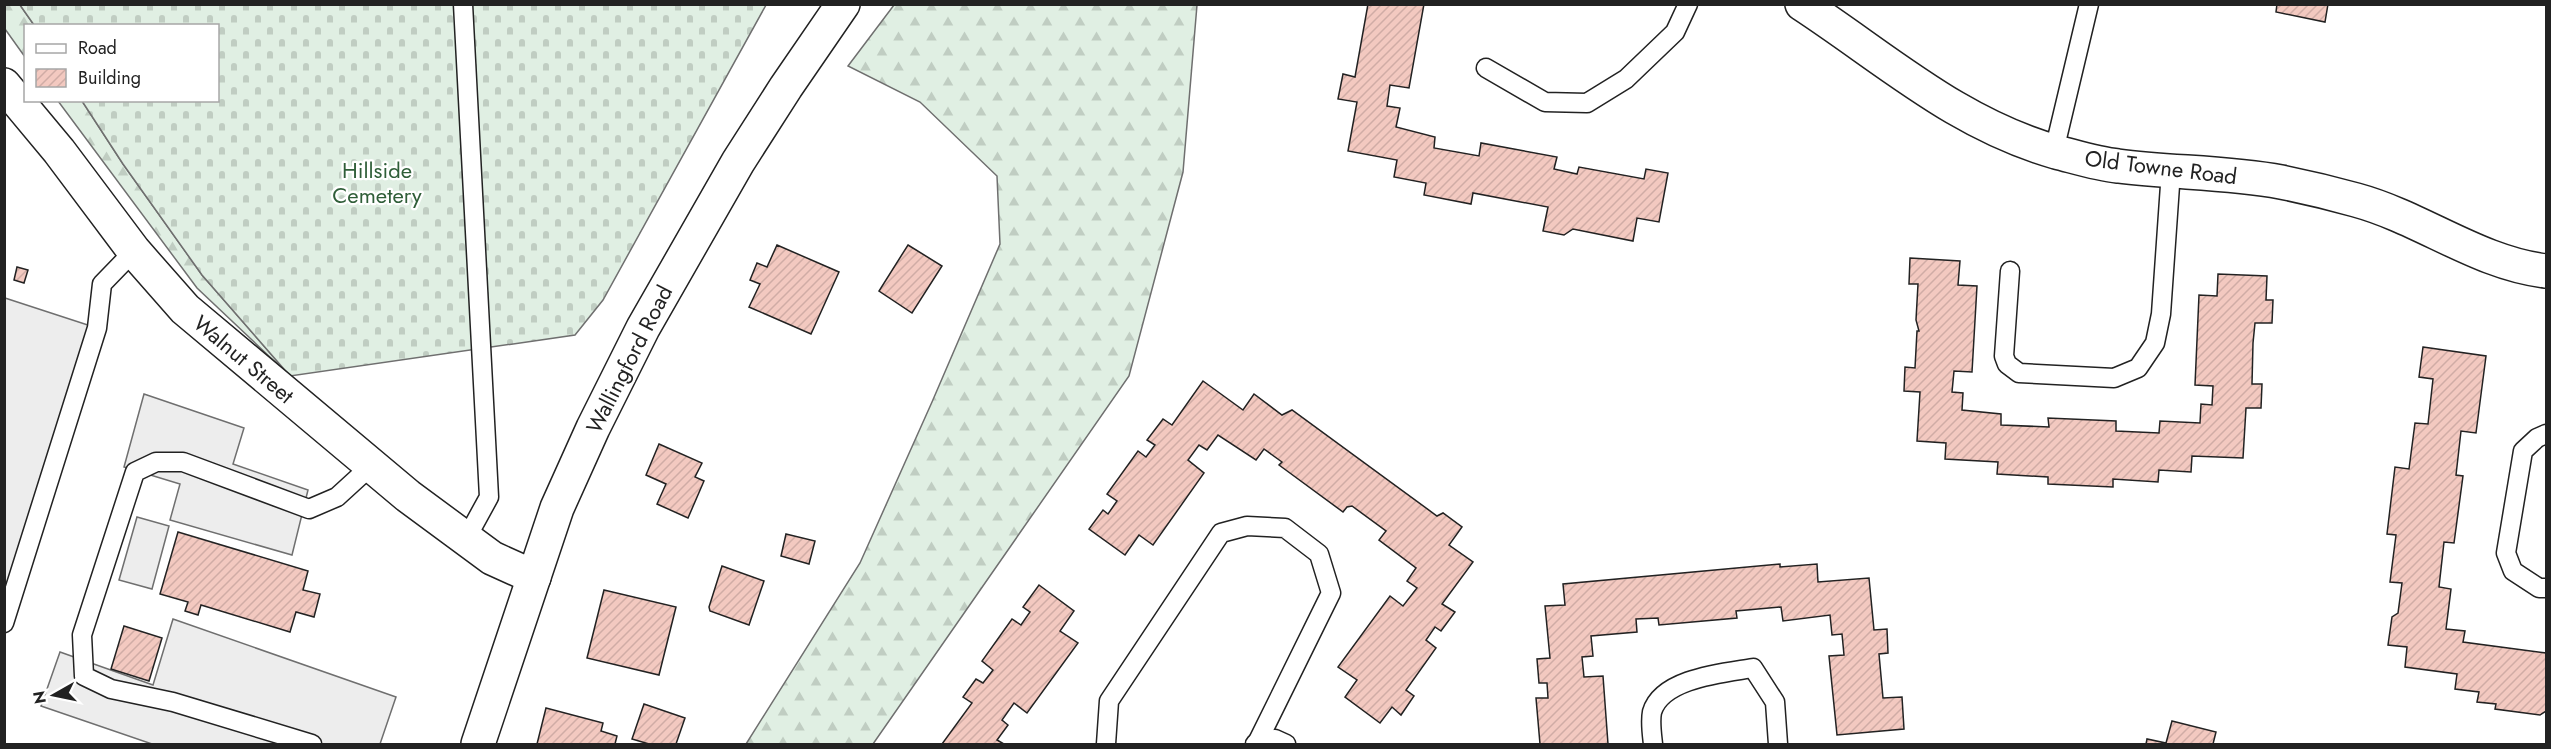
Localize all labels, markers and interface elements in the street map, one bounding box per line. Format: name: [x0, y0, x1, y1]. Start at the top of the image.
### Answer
legend: [24, 24, 219, 102]
text: Road: [78, 35, 117, 61]
text: Building: [78, 65, 141, 91]
street label: Old Towne Road: [2083, 142, 2239, 192]
park label: Hillside Cemetery: [332, 154, 422, 211]
street label: Wallingford Road: [578, 279, 680, 439]
street label: Walnut Street: [187, 307, 302, 411]
north arrow: [24, 665, 84, 725]
text: N: [27, 689, 52, 705]

